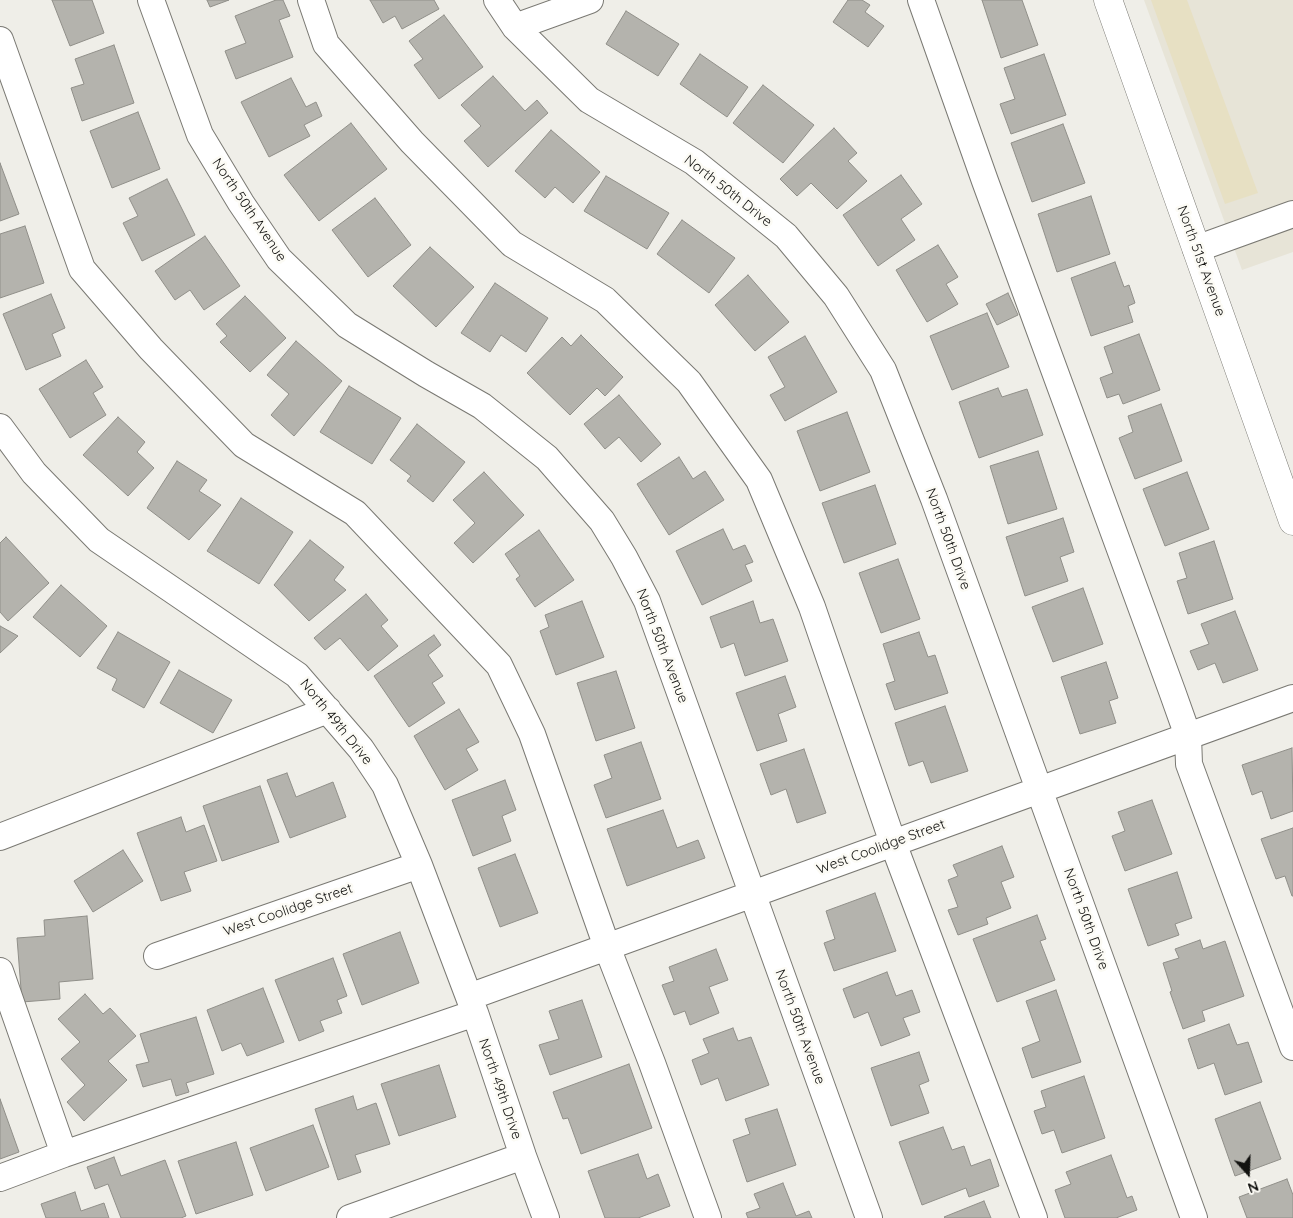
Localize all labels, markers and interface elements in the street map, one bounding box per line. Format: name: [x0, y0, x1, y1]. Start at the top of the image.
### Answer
street label: North 50th Drive: [681, 152, 775, 230]
street label: North 50th Avenue: [208, 155, 290, 265]
street label: North 51st Avenue: [1173, 203, 1229, 319]
street label: North 50th Drive: [922, 486, 974, 592]
street label: North 50th Avenue: [632, 587, 692, 705]
street label: North 49th Drive: [296, 676, 376, 768]
street label: West Coolidge Street: [814, 816, 948, 878]
street label: North 50th Drive: [1060, 866, 1112, 972]
street label: West Coolidge Street: [221, 880, 355, 940]
street label: North 50th Avenue: [771, 967, 829, 1087]
street label: North 49th Drive: [475, 1036, 525, 1142]
north arrow: [1223, 1148, 1273, 1198]
text: N: [1245, 1177, 1261, 1197]

